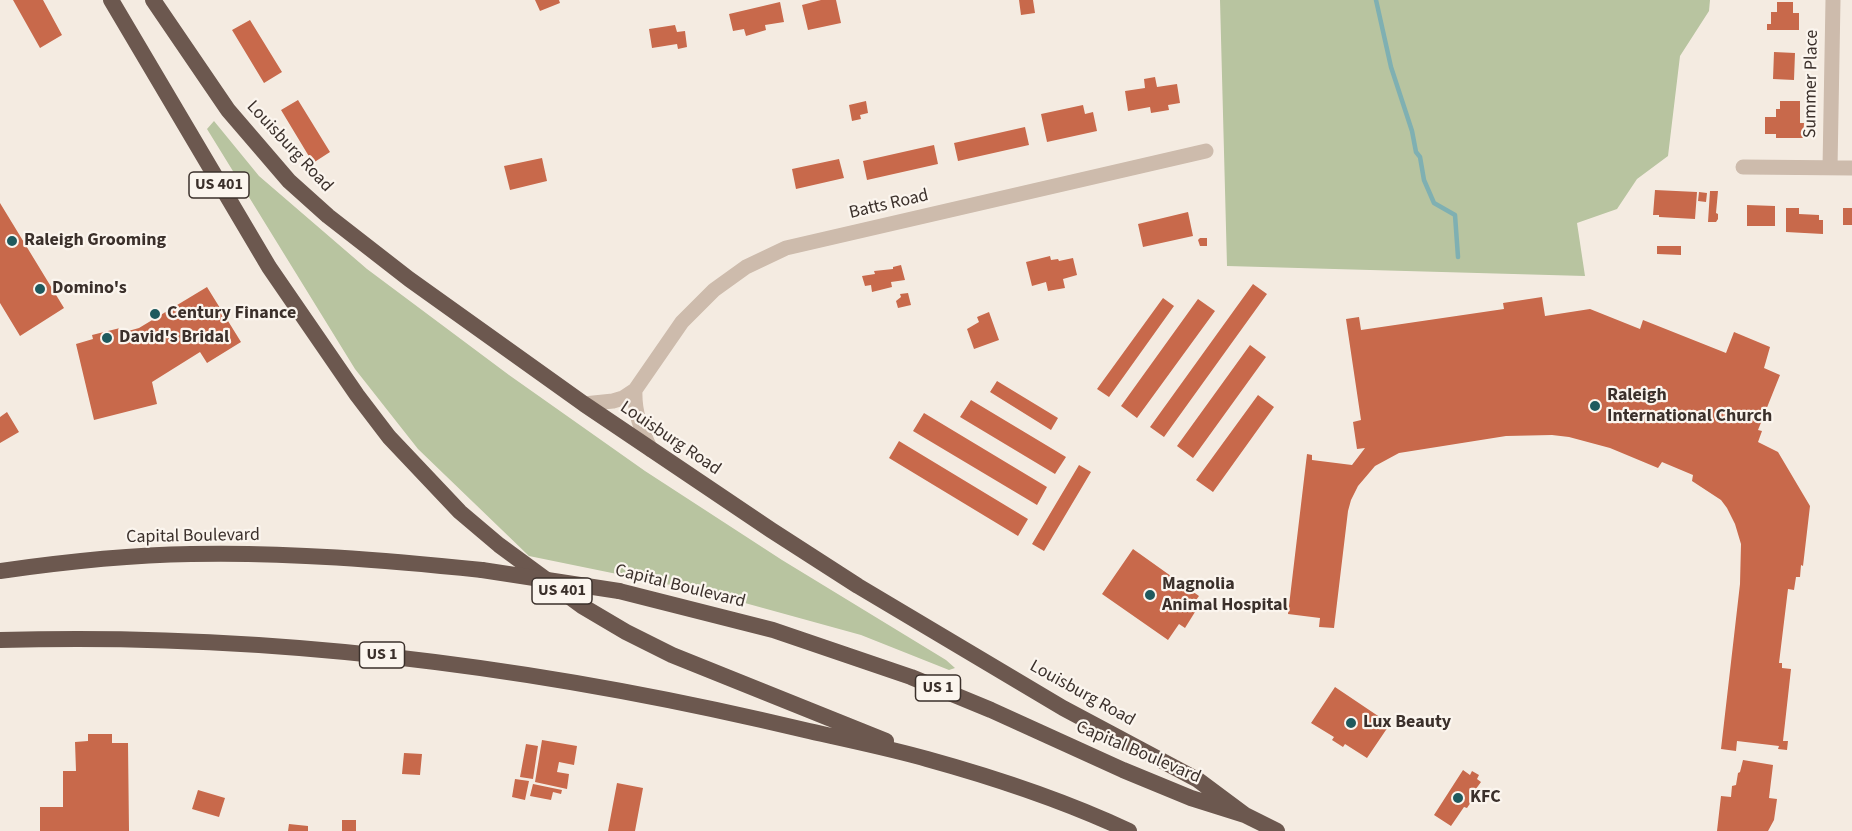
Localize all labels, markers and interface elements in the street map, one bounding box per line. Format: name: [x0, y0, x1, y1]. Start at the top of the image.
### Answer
street label: Summer Place: [1800, 30, 1824, 138]
street label: Louisburg Road: [241, 97, 337, 197]
road number: US 401: [189, 172, 249, 198]
street label: Batts Road: [847, 185, 931, 225]
place label: Raleigh Grooming: [24, 230, 166, 252]
marker: Raleigh Grooming: [5, 234, 19, 248]
place label: Domino's: [52, 278, 127, 300]
marker: Domino's: [33, 282, 47, 296]
place label: Century Finance: [167, 303, 296, 325]
marker: Century Finance: [148, 307, 162, 321]
place label: David's Bridal: [119, 327, 229, 349]
marker: David's Bridal: [100, 331, 114, 345]
place label: Raleigh International Church: [1607, 385, 1772, 428]
street label: Louisburg Road: [615, 397, 725, 481]
marker: Raleigh International Church: [1588, 399, 1602, 413]
street label: Capital Boulevard: [126, 525, 260, 549]
street label: Capital Boulevard: [613, 560, 747, 614]
place label: Magnolia Animal Hospital: [1162, 574, 1288, 616]
road number: US 401: [532, 578, 592, 604]
marker: Magnolia Animal Hospital: [1143, 588, 1157, 602]
road number: US 1: [360, 642, 404, 668]
street label: Louisburg Road: [1026, 656, 1138, 732]
road number: US 1: [916, 675, 960, 701]
place label: Lux Beauty: [1363, 712, 1451, 734]
marker: Lux Beauty: [1344, 716, 1358, 730]
street label: Capital Boulevard: [1072, 717, 1204, 789]
place label: KFC: [1470, 787, 1501, 809]
marker: KFC: [1451, 791, 1465, 805]

